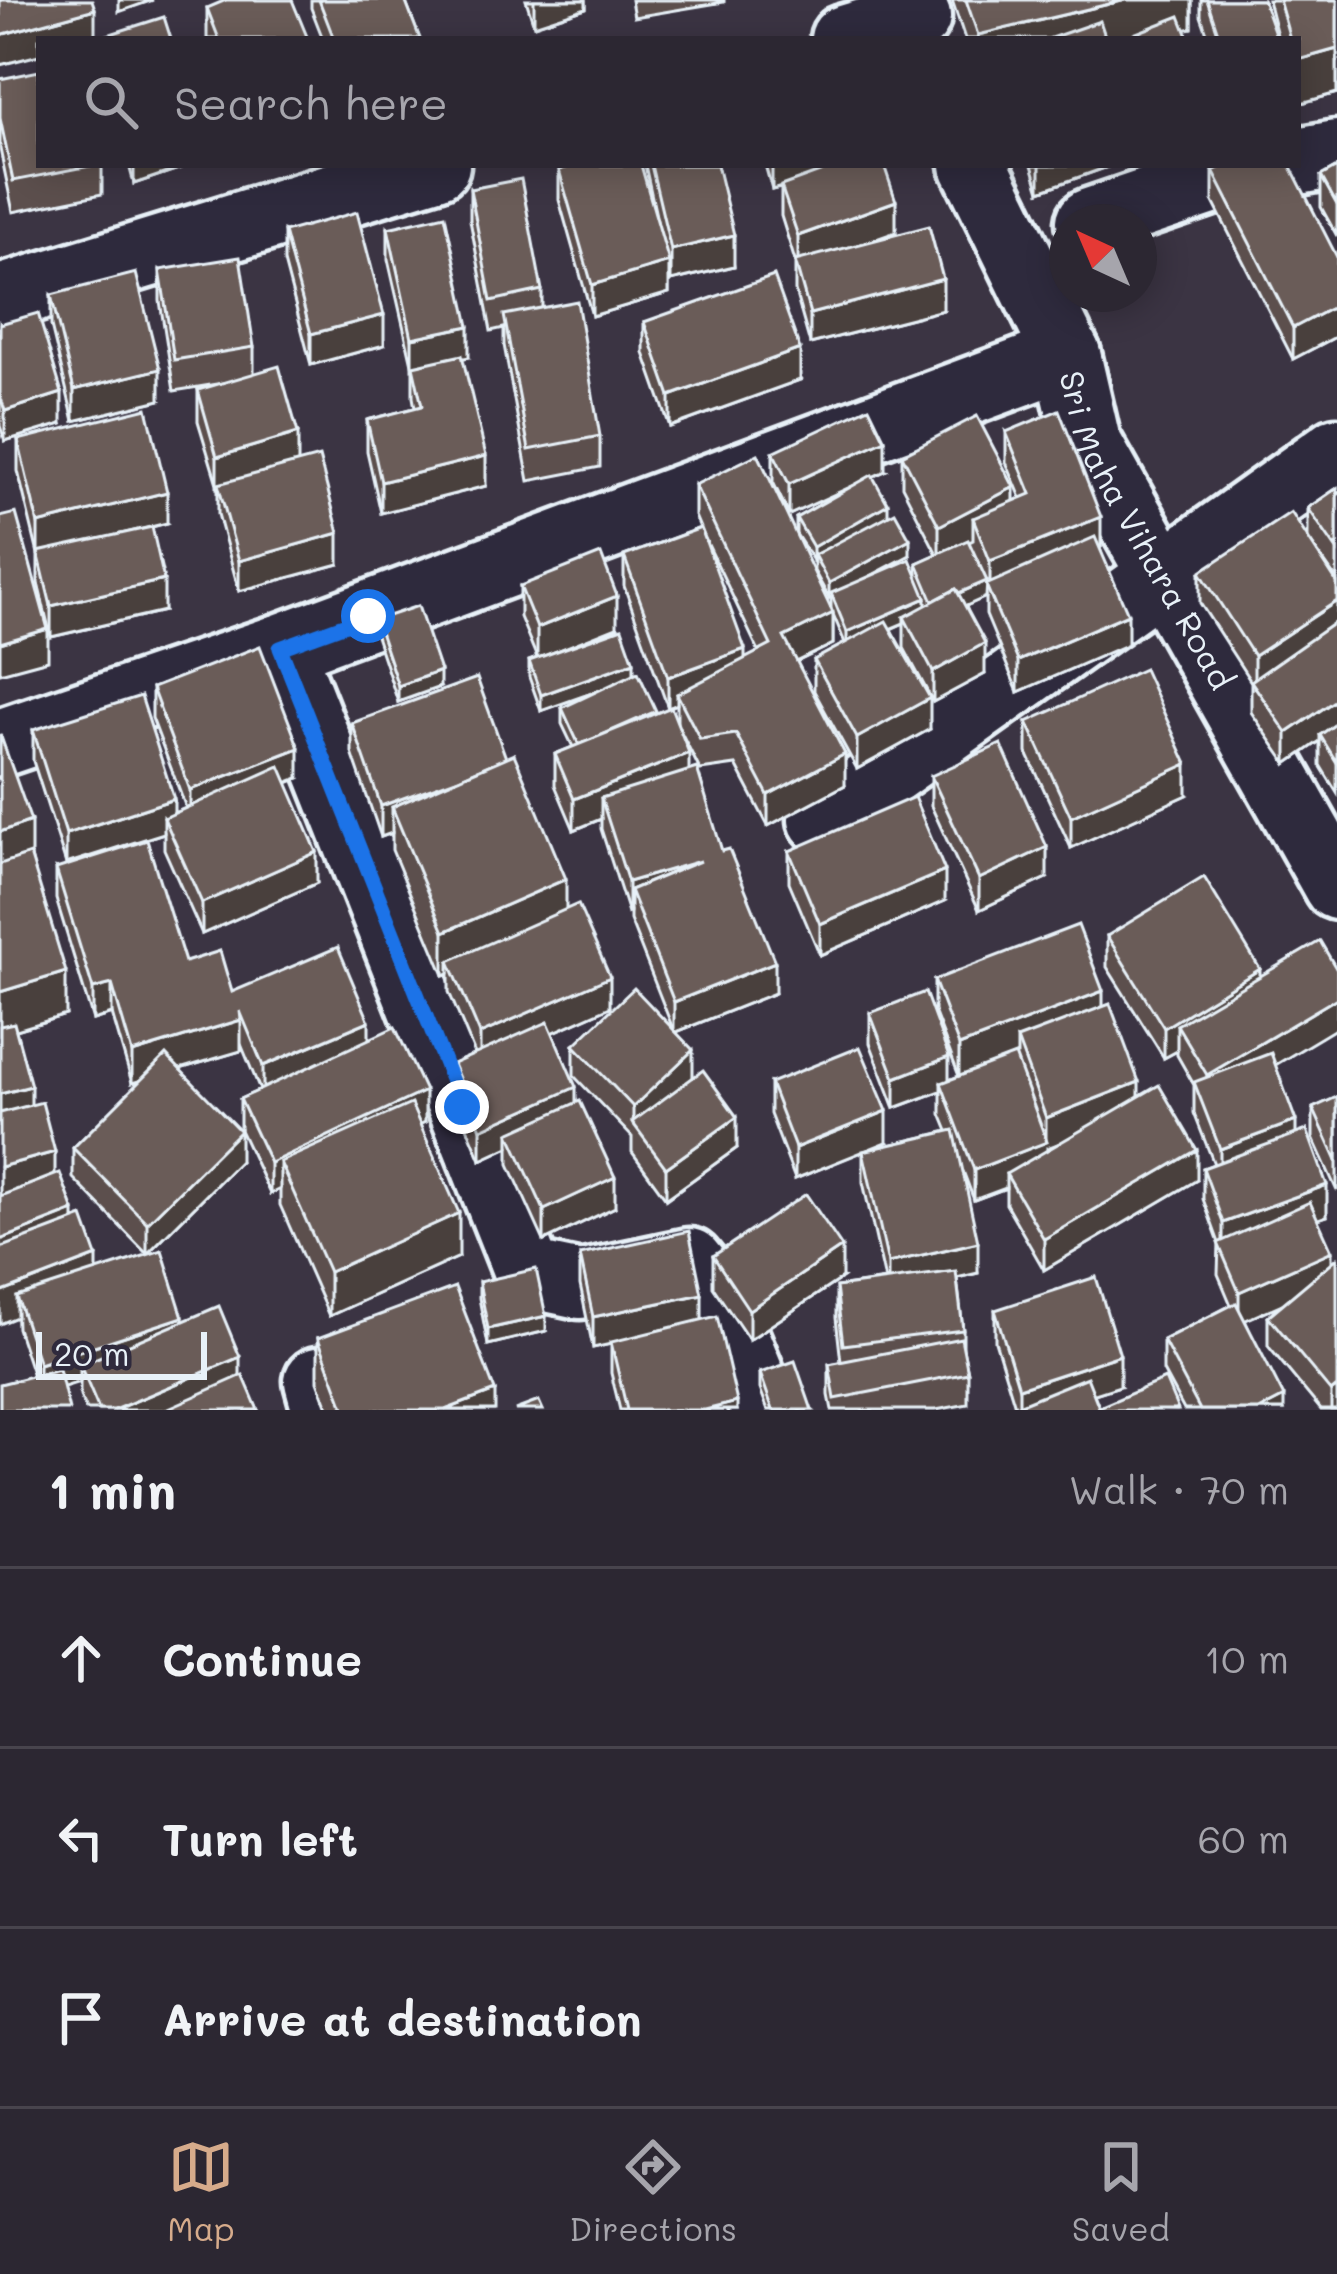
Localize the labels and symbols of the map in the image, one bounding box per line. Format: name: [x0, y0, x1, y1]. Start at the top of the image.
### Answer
north arrow: [1049, 204, 1157, 312]
street label: Sri Maha Vihara Road: [1051, 366, 1245, 696]
route start: [341, 589, 395, 643]
route end: [435, 1080, 489, 1134]
scale bar: [36, 1326, 207, 1379]

